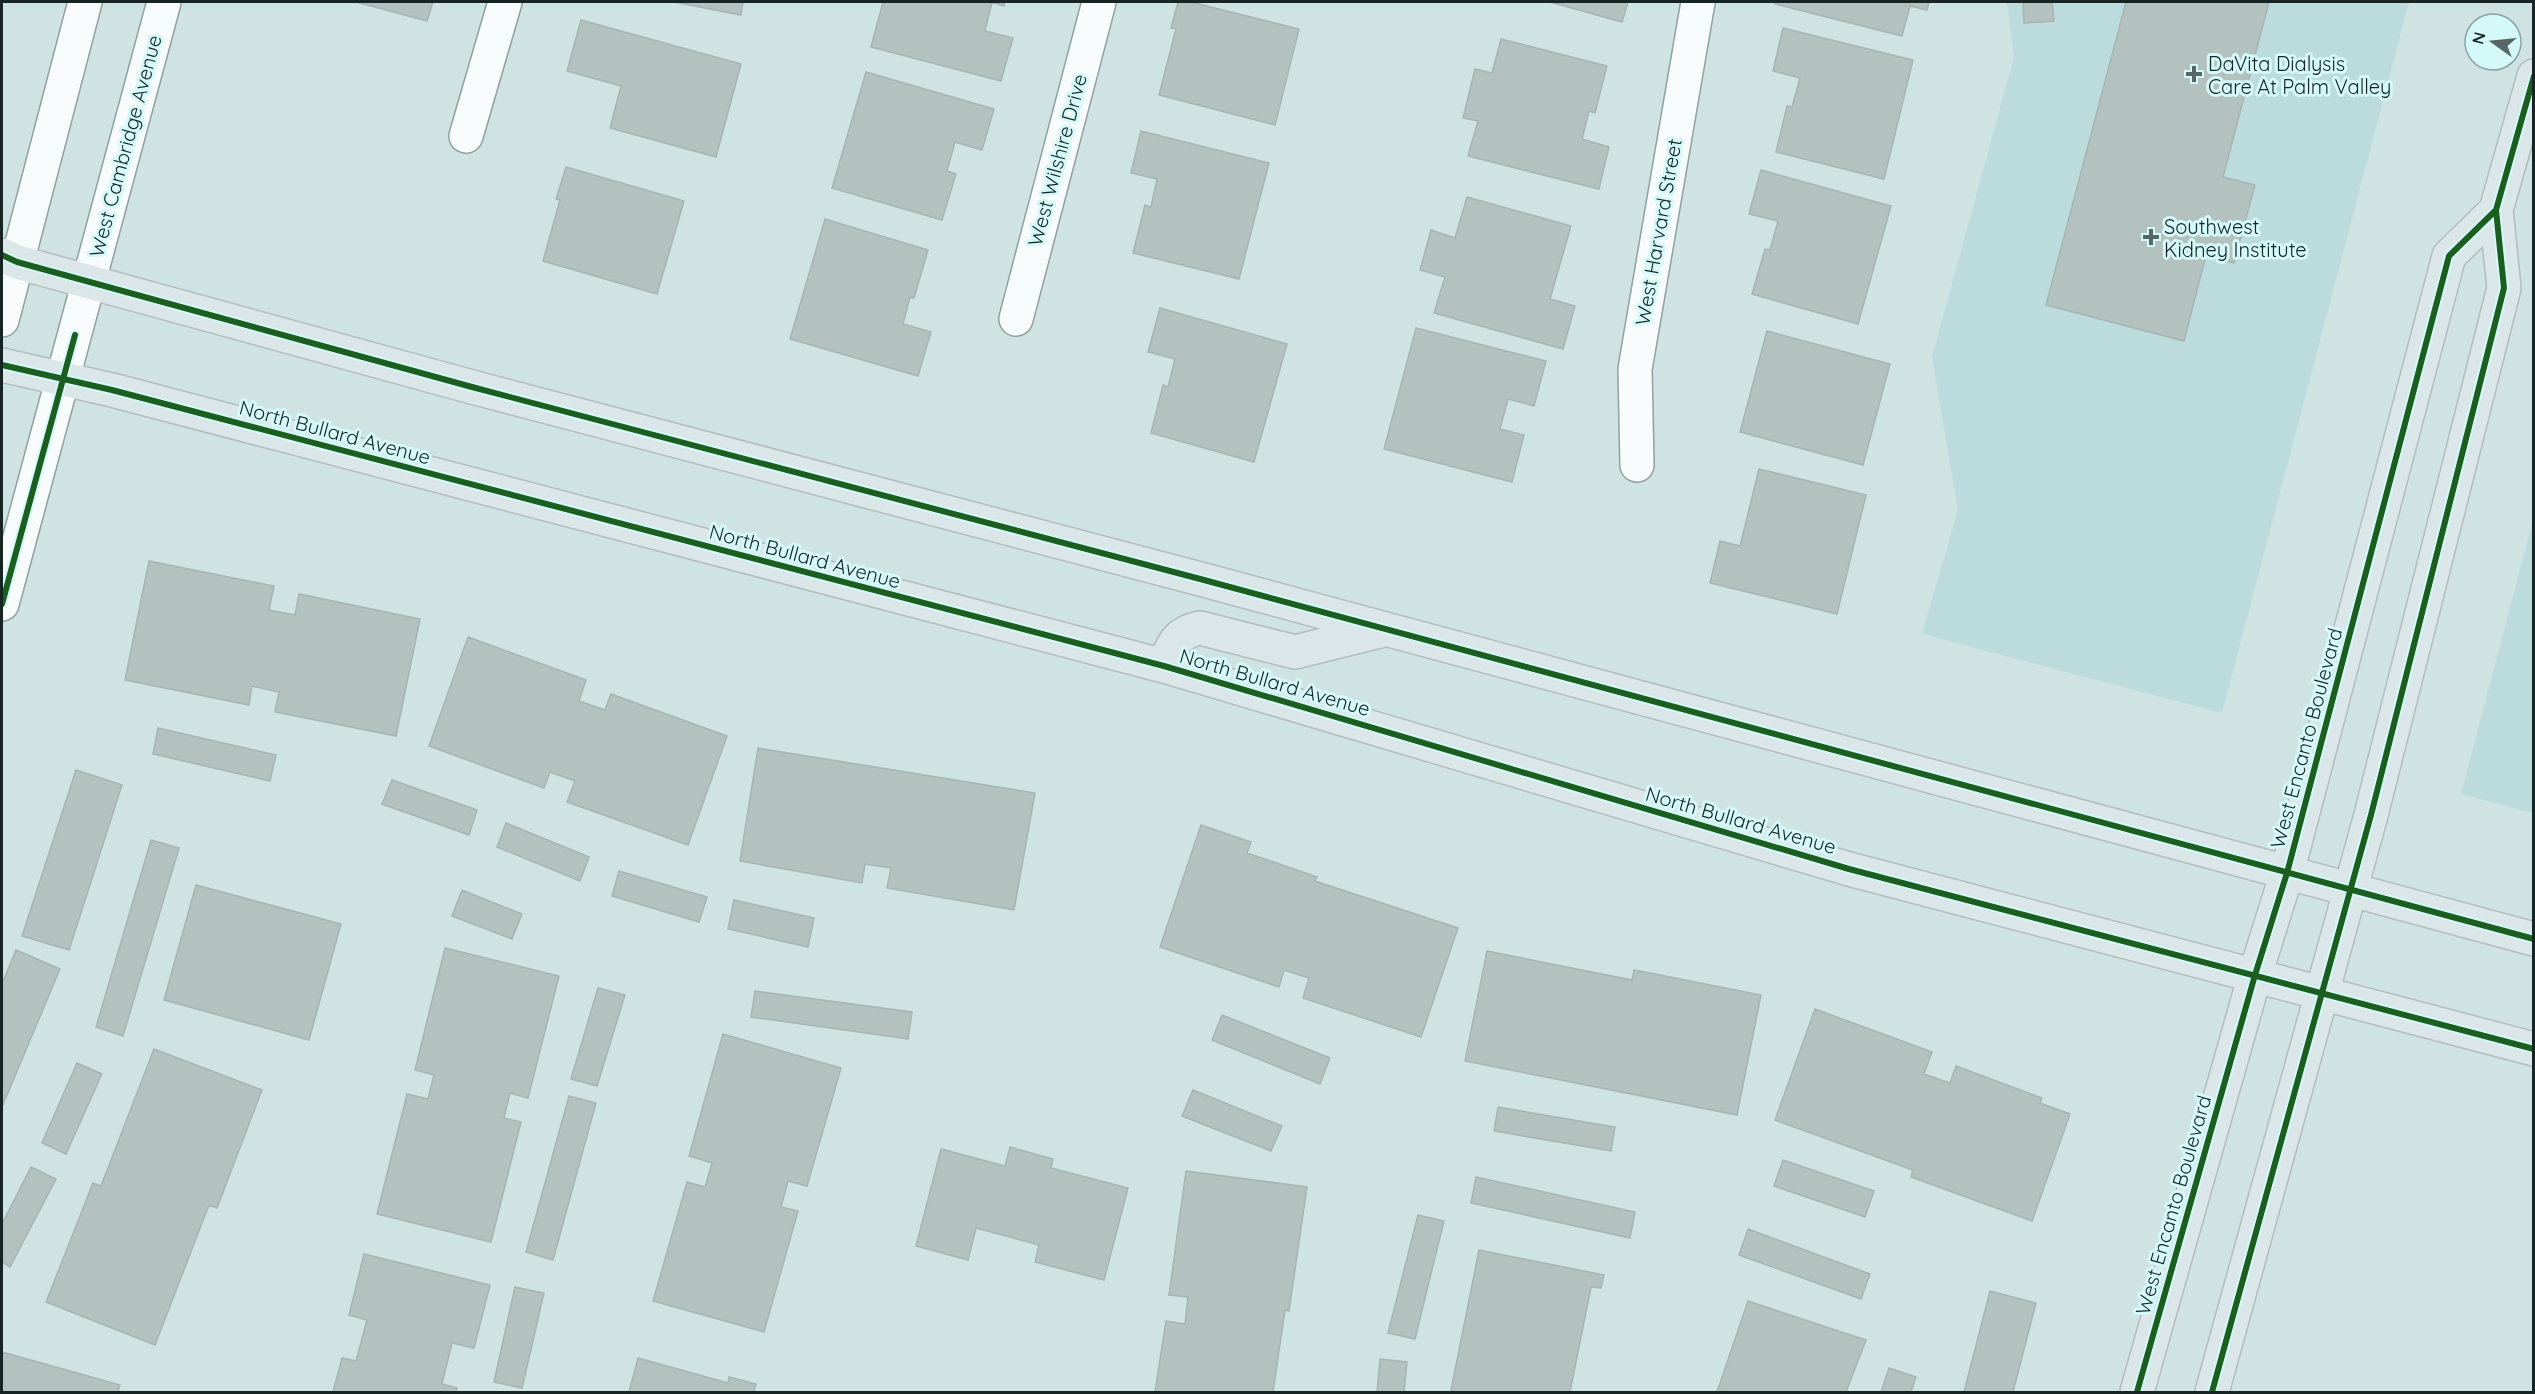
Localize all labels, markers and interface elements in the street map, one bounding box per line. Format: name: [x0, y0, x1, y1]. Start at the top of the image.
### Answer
north arrow: [2463, 12, 2523, 72]
text: N: [2467, 30, 2490, 46]
street label: West Cambridge Avenue: [83, 32, 167, 260]
place label: DaVita Dialysis Care At Palm Valley: [2208, 51, 2391, 99]
marker: DaVita Dialysis Care At Palm Valley: [2185, 65, 2203, 83]
street label: West Wilshire Drive: [1022, 71, 1092, 249]
street label: West Harvard Street: [1629, 136, 1687, 327]
place label: Southwest Kidney Institute: [2164, 214, 2307, 262]
marker: Southwest Kidney Institute: [2142, 228, 2160, 246]
street label: North Bullard Avenue: [237, 394, 433, 470]
street label: North Bullard Avenue: [707, 518, 903, 594]
street label: West Encanto Boulevard: [2265, 625, 2347, 851]
street label: North Bullard Avenue: [1177, 643, 1373, 721]
street label: North Bullard Avenue: [1643, 781, 1839, 859]
street label: West Encanto Boulevard: [2130, 1092, 2216, 1318]

